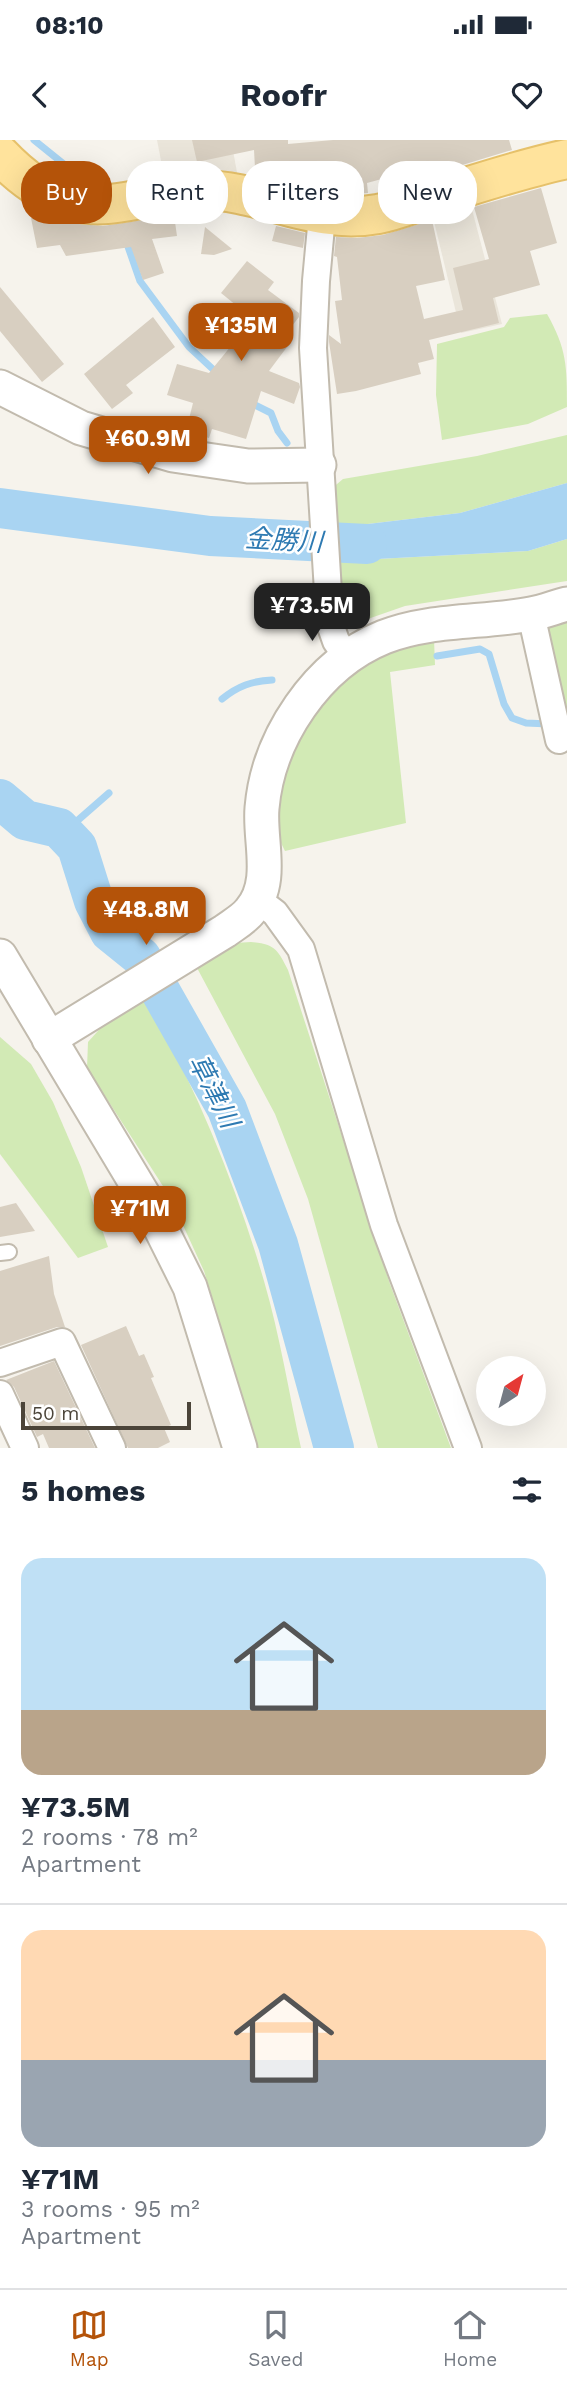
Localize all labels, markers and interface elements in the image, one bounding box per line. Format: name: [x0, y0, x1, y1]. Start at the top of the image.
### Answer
text: 08:10: [35, 10, 104, 40]
icon: back: [21, 76, 59, 114]
text: Roofr: [240, 76, 327, 114]
icon: heart: [508, 76, 546, 114]
chip: Buy: [21, 161, 112, 224]
chip: Rent: [126, 161, 228, 224]
chip: Filters: [242, 161, 364, 224]
chip: New: [378, 161, 477, 224]
pin: ¥135M: [192, 304, 290, 363]
text: ¥135M: [204, 312, 278, 339]
pin: ¥60.9M: [91, 416, 205, 476]
text: ¥60.9M: [105, 425, 191, 452]
water label: 金勝川: [244, 523, 327, 557]
pin: ¥73.5M: [255, 584, 369, 643]
text: ¥73.5M: [270, 592, 354, 619]
pin: ¥48.8M: [89, 888, 203, 947]
text: ¥48.8M: [103, 896, 189, 923]
water label: 草津川: [183, 1049, 246, 1135]
pin: ¥71M: [99, 1186, 181, 1246]
text: ¥71M: [110, 1195, 170, 1222]
north arrow: [476, 1356, 546, 1426]
map controls: [476, 1356, 546, 1426]
scale bar: [21, 1399, 191, 1431]
text: 50 m: [32, 1402, 79, 1425]
icon: filters: [508, 1471, 546, 1509]
text: 5 homes: [21, 1473, 145, 1508]
icon: home: [221, 1603, 347, 1729]
text: ¥73.5M: [21, 1789, 131, 1824]
text: 2 rooms · 78 m²: [21, 1824, 198, 1851]
text: Apartment: [21, 1851, 141, 1878]
icon: home: [221, 1975, 347, 2101]
text: ¥71M: [21, 2161, 99, 2196]
text: 3 rooms · 95 m²: [21, 2196, 200, 2223]
text: Apartment: [21, 2223, 141, 2250]
tab: Map: [70, 2306, 109, 2371]
tab: Saved: [248, 2306, 303, 2371]
tab: Home: [443, 2306, 497, 2371]

